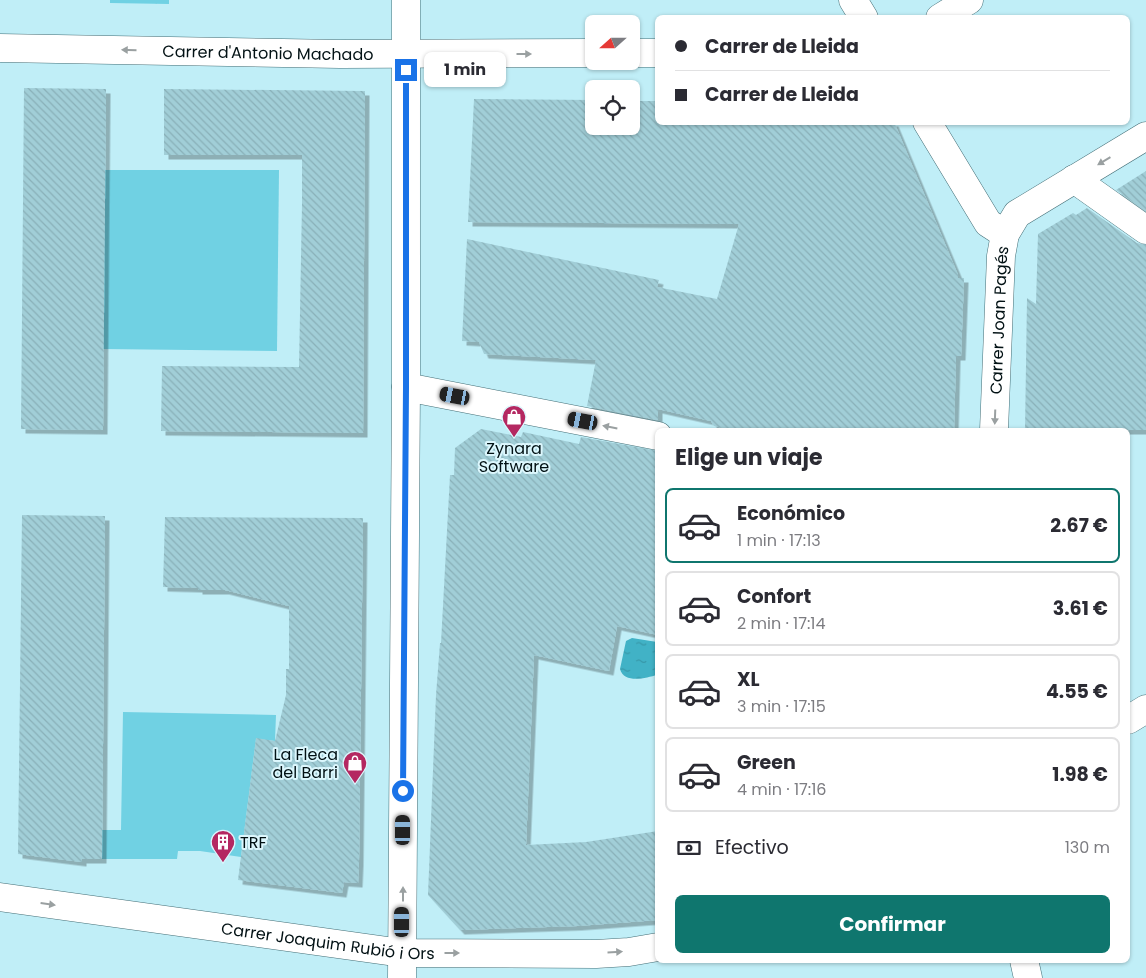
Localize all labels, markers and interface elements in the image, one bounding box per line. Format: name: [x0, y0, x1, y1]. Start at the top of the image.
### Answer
north arrow: [585, 15, 640, 70]
map controls: [585, 15, 640, 135]
text: Carrer de Lleida: [705, 33, 859, 60]
street label: Carrer d'Antonio Machado: [162, 40, 373, 66]
one-way arrow: [121, 46, 137, 54]
one-way arrow: [517, 50, 533, 58]
callout: 1 min: [424, 52, 506, 88]
text: 1 min: [444, 58, 486, 81]
route end: [395, 59, 417, 81]
button: locate: [585, 80, 640, 135]
text: Carrer de Lleida: [705, 81, 859, 108]
one-way arrow: [1098, 156, 1111, 165]
street label: Carrer Joan Pagés: [984, 244, 1015, 395]
car: [438, 386, 471, 406]
shop icon: Zynara Software: [501, 404, 527, 438]
one-way arrow: [990, 409, 998, 425]
car: [566, 411, 599, 431]
one-way arrow: [601, 422, 617, 430]
place label: Zynara Software: [479, 437, 549, 478]
text: Elige un viaje: [675, 442, 823, 473]
text: Económico: [737, 500, 845, 527]
icon: car: [677, 503, 722, 548]
text: 2.67 €: [1050, 512, 1108, 539]
text: 1 min · 17:13: [737, 529, 821, 552]
text: Confort: [737, 583, 811, 610]
icon: car: [677, 586, 722, 631]
text: 3.61 €: [1053, 595, 1108, 622]
text: 2 min · 17:14: [737, 612, 826, 635]
text: XL: [737, 666, 760, 693]
icon: car: [677, 669, 722, 714]
text: 4.55 €: [1046, 678, 1108, 705]
text: 3 min · 17:15: [737, 695, 826, 718]
place label: La Fleca del Barri: [273, 743, 338, 784]
text: Green: [737, 749, 796, 776]
shop icon: La Fleca del Barri: [342, 750, 368, 784]
icon: car: [677, 752, 722, 797]
text: 1.98 €: [1052, 761, 1108, 788]
text: 4 min · 17:16: [737, 778, 826, 801]
route start: [392, 780, 414, 802]
car: [395, 815, 410, 845]
building icon: TRF: [210, 829, 236, 863]
place label: TRF: [240, 831, 266, 854]
icon: cash: [675, 834, 703, 862]
text: Efectivo: [715, 834, 789, 861]
text: 130 m: [1065, 836, 1110, 859]
one-way arrow: [399, 886, 407, 902]
button: Confirmar: [675, 895, 1110, 953]
one-way arrow: [41, 900, 57, 908]
car: [394, 907, 409, 937]
street label: Carrer Joaquim Rubió i Ors: [220, 917, 435, 965]
one-way arrow: [607, 948, 623, 956]
one-way arrow: [445, 949, 461, 957]

